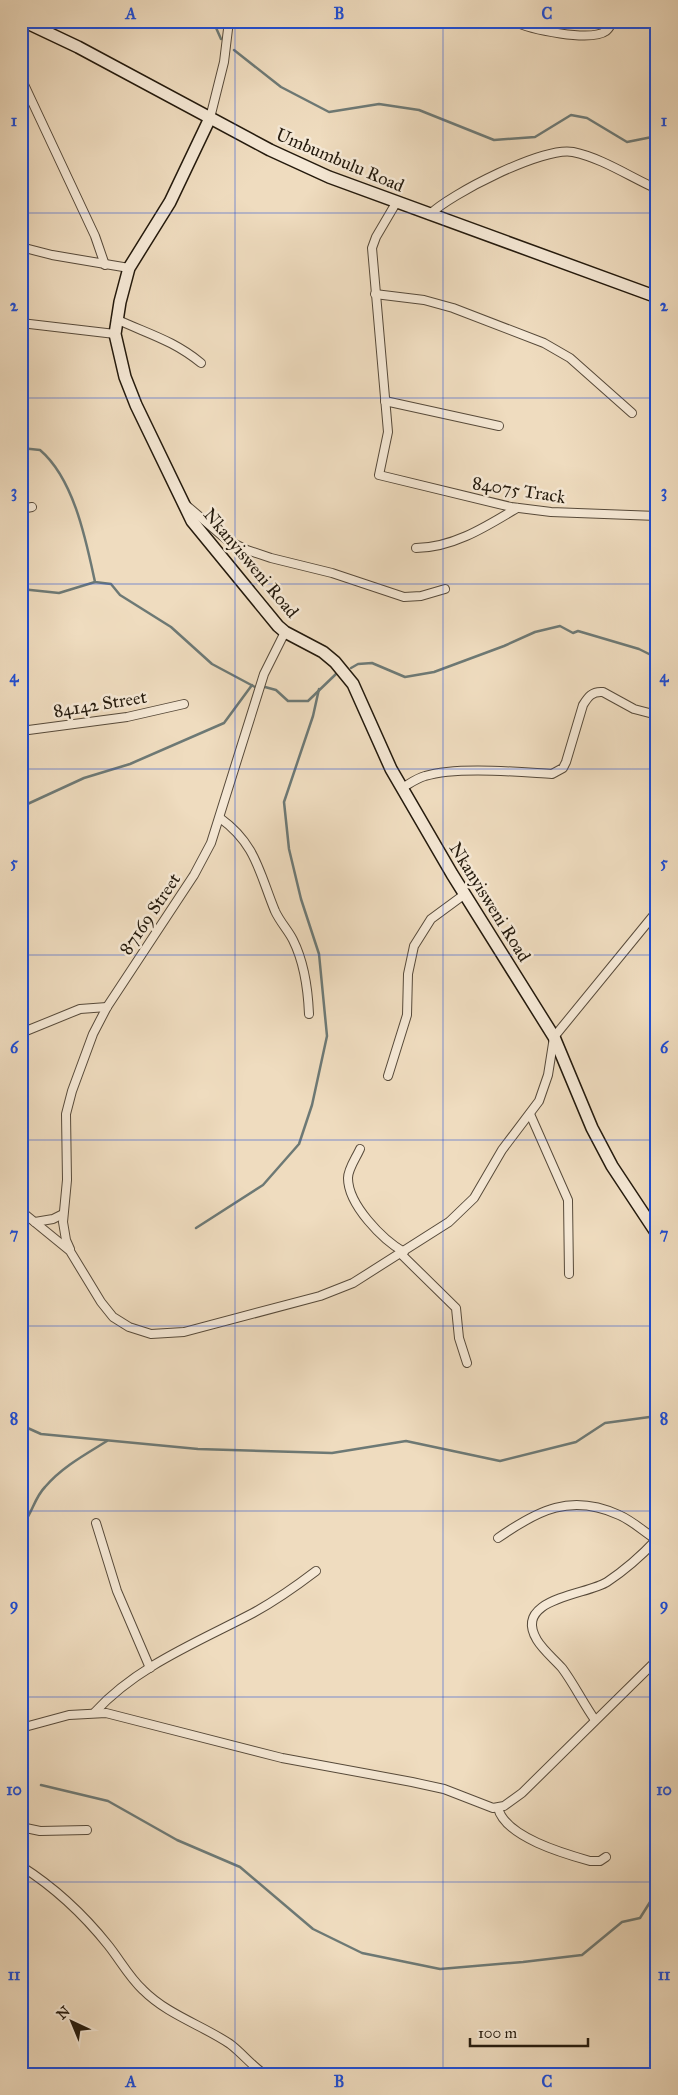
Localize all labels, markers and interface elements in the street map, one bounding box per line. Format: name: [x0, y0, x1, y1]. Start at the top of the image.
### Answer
text: A: [125, 4, 137, 23]
text: B: [334, 4, 344, 23]
text: C: [542, 4, 553, 23]
text: 1: [11, 111, 18, 130]
text: 1: [661, 111, 668, 130]
street label: Umbumbulu Road: [273, 123, 407, 197]
text: 2: [10, 296, 19, 315]
text: 2: [660, 296, 669, 315]
street label: 84075 Track: [471, 472, 568, 508]
text: 3: [11, 482, 17, 502]
text: 3: [661, 482, 667, 502]
street label: Nkanyisweni Road: [199, 504, 303, 622]
text: 4: [10, 667, 20, 687]
text: 4: [660, 667, 670, 687]
street label: 84142 Street: [52, 686, 149, 722]
street label: Nkanyisweni Road: [444, 838, 536, 966]
text: 5: [10, 853, 18, 872]
text: 5: [660, 853, 668, 872]
street label: 87169 Street: [115, 868, 186, 959]
text: 6: [10, 1038, 19, 1057]
text: 6: [660, 1038, 669, 1057]
text: 7: [10, 1224, 19, 1243]
text: 7: [660, 1224, 669, 1243]
text: 8: [10, 1409, 18, 1428]
text: 8: [660, 1409, 668, 1428]
text: 9: [10, 1595, 18, 1615]
text: 9: [660, 1595, 668, 1615]
text: 10: [6, 1780, 22, 1799]
text: 10: [656, 1780, 672, 1799]
text: 11: [8, 1965, 21, 1984]
text: 11: [658, 1965, 671, 1984]
north arrow: [48, 1998, 98, 2048]
text: N: [53, 2003, 74, 2023]
scale bar: [470, 2015, 588, 2047]
text: 100 m: [478, 2024, 518, 2042]
text: A: [125, 2072, 137, 2091]
text: B: [334, 2072, 344, 2091]
text: C: [542, 2072, 553, 2091]

